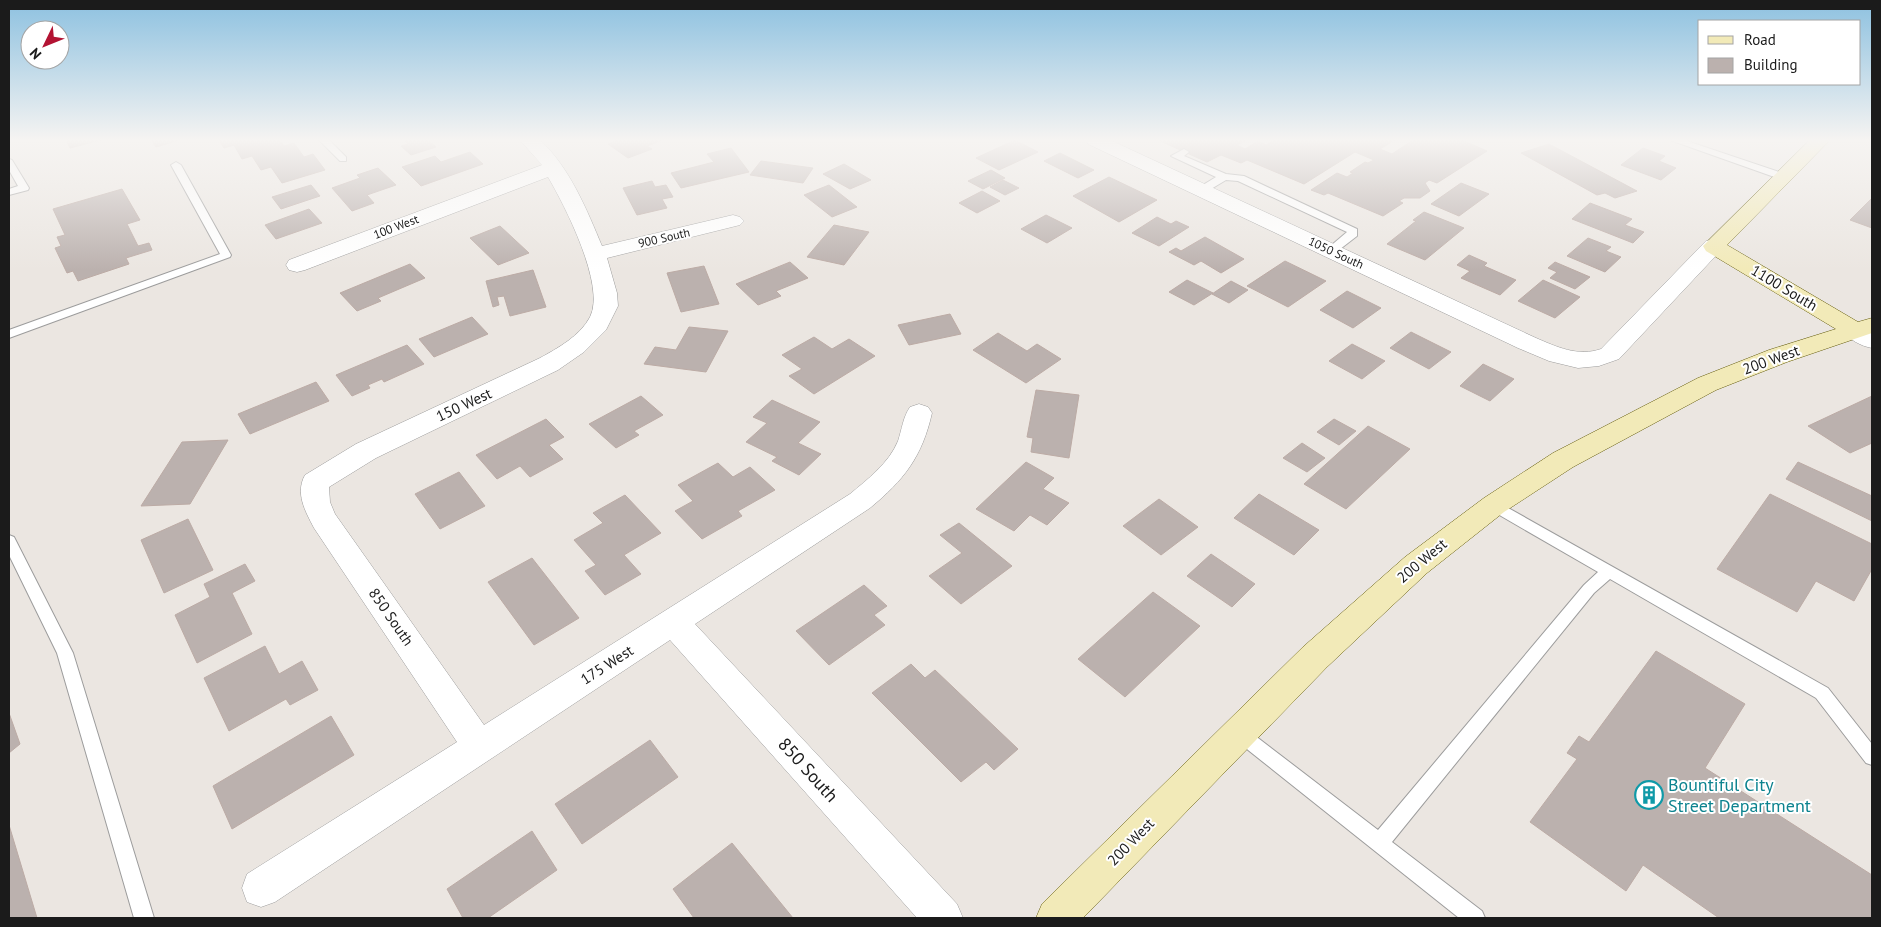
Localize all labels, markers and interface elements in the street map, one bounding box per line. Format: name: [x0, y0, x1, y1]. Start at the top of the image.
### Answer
north arrow: [20, 20, 70, 70]
legend: [1698, 20, 1861, 85]
text: Road: [1744, 30, 1776, 49]
text: N: [26, 44, 45, 63]
text: Building: [1744, 55, 1798, 74]
street label: 100 West: [371, 211, 421, 242]
street label: 900 South: [637, 224, 691, 251]
street label: 1050 South: [1306, 233, 1366, 272]
street label: 1100 South: [1748, 260, 1821, 315]
street label: 200 West: [1740, 341, 1802, 379]
street label: 150 West: [433, 383, 495, 426]
street label: 200 West: [1393, 534, 1450, 587]
street label: 850 South: [365, 584, 418, 649]
street label: 175 West: [577, 641, 637, 689]
street label: 850 South: [773, 733, 843, 807]
place label: Bountiful City Street Department: [1668, 773, 1811, 817]
building icon: Bountiful City Street Department: [1634, 780, 1664, 810]
street label: 200 West: [1103, 814, 1158, 869]

